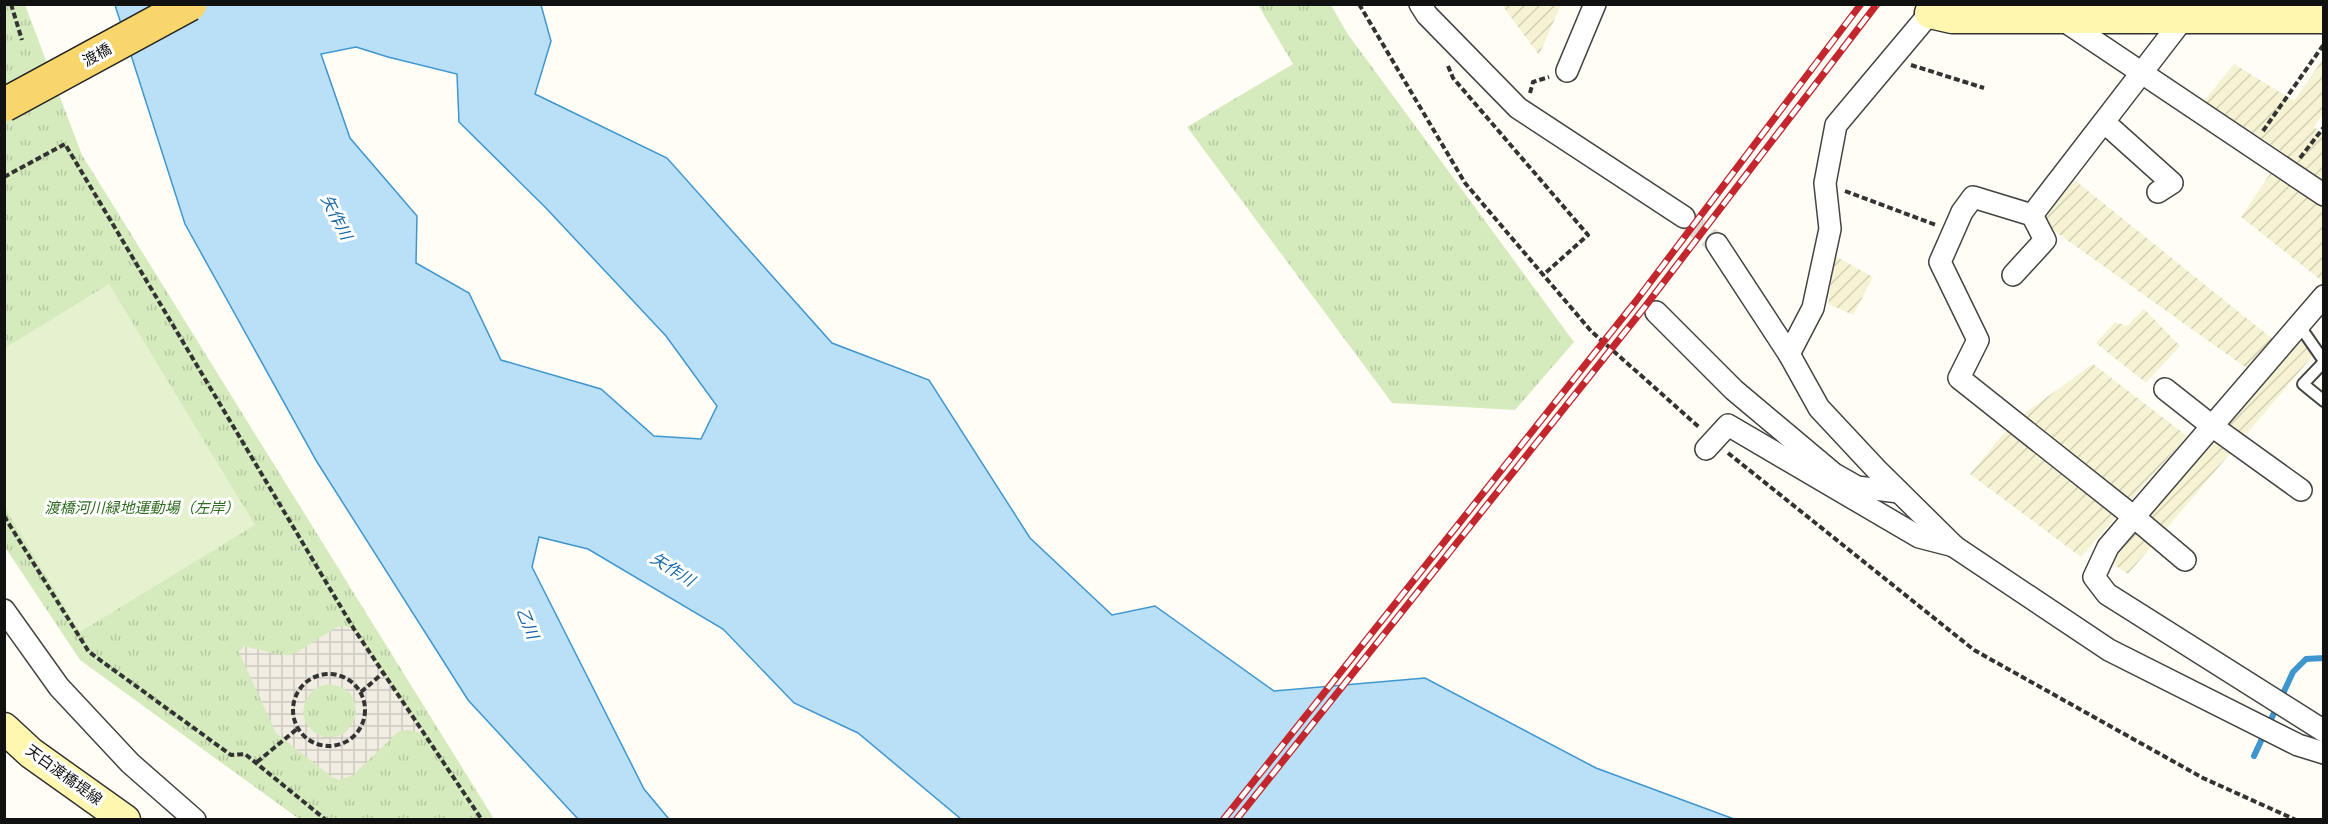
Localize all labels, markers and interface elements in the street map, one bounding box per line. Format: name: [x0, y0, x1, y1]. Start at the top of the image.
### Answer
street label: 渡橋: [80, 41, 114, 69]
water label: 矢作川: [318, 192, 356, 244]
park label: 渡橋河川緑地運動場（左岸）: [44, 500, 240, 516]
water label: 矢作川: [648, 549, 699, 590]
water label: 乙川: [514, 605, 542, 643]
street label: 天白渡橋堤線: [23, 742, 105, 808]

